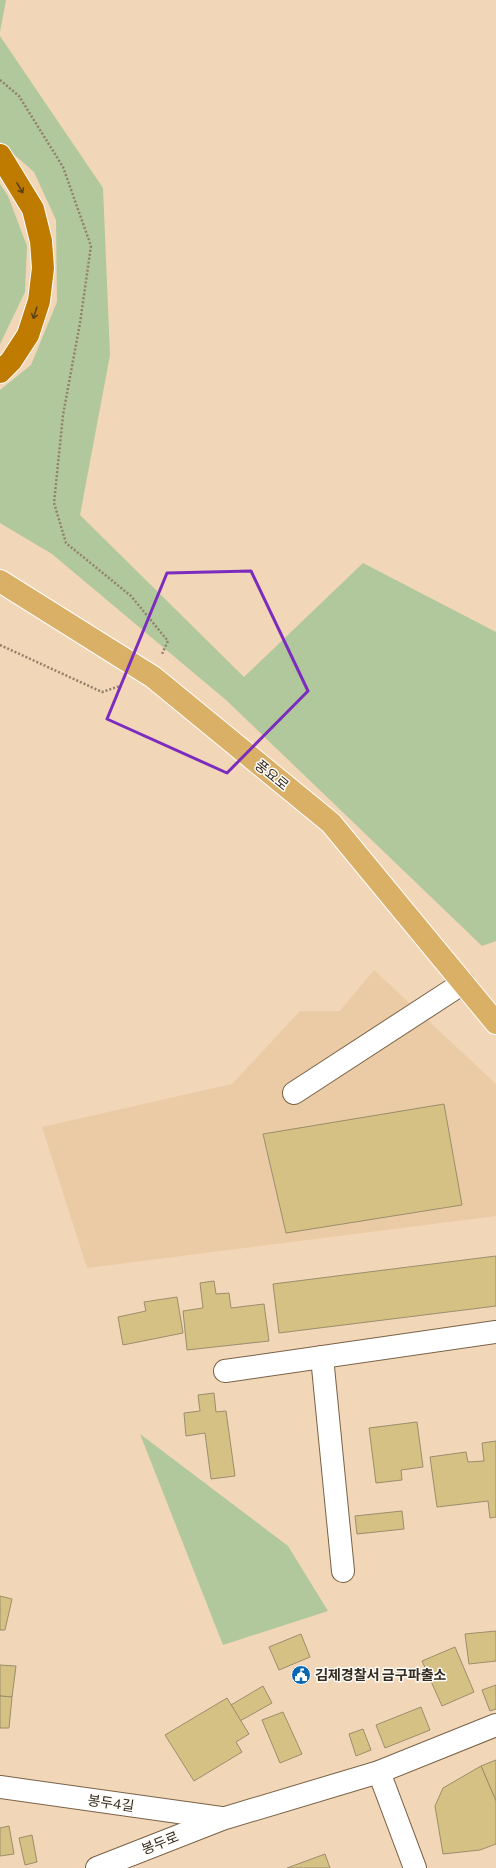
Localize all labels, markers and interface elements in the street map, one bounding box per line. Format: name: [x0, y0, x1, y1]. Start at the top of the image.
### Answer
one-way arrow: [17, 182, 25, 194]
one-way arrow: [31, 306, 38, 319]
street label: 풍요로: [252, 756, 293, 793]
public building icon: 김제경찰서 금구파출소: [290, 1664, 312, 1686]
place label: 김제경찰서 금구파출소: [315, 1666, 447, 1683]
street label: 봉두4길: [87, 1791, 136, 1814]
street label: 봉두로: [139, 1827, 181, 1858]

